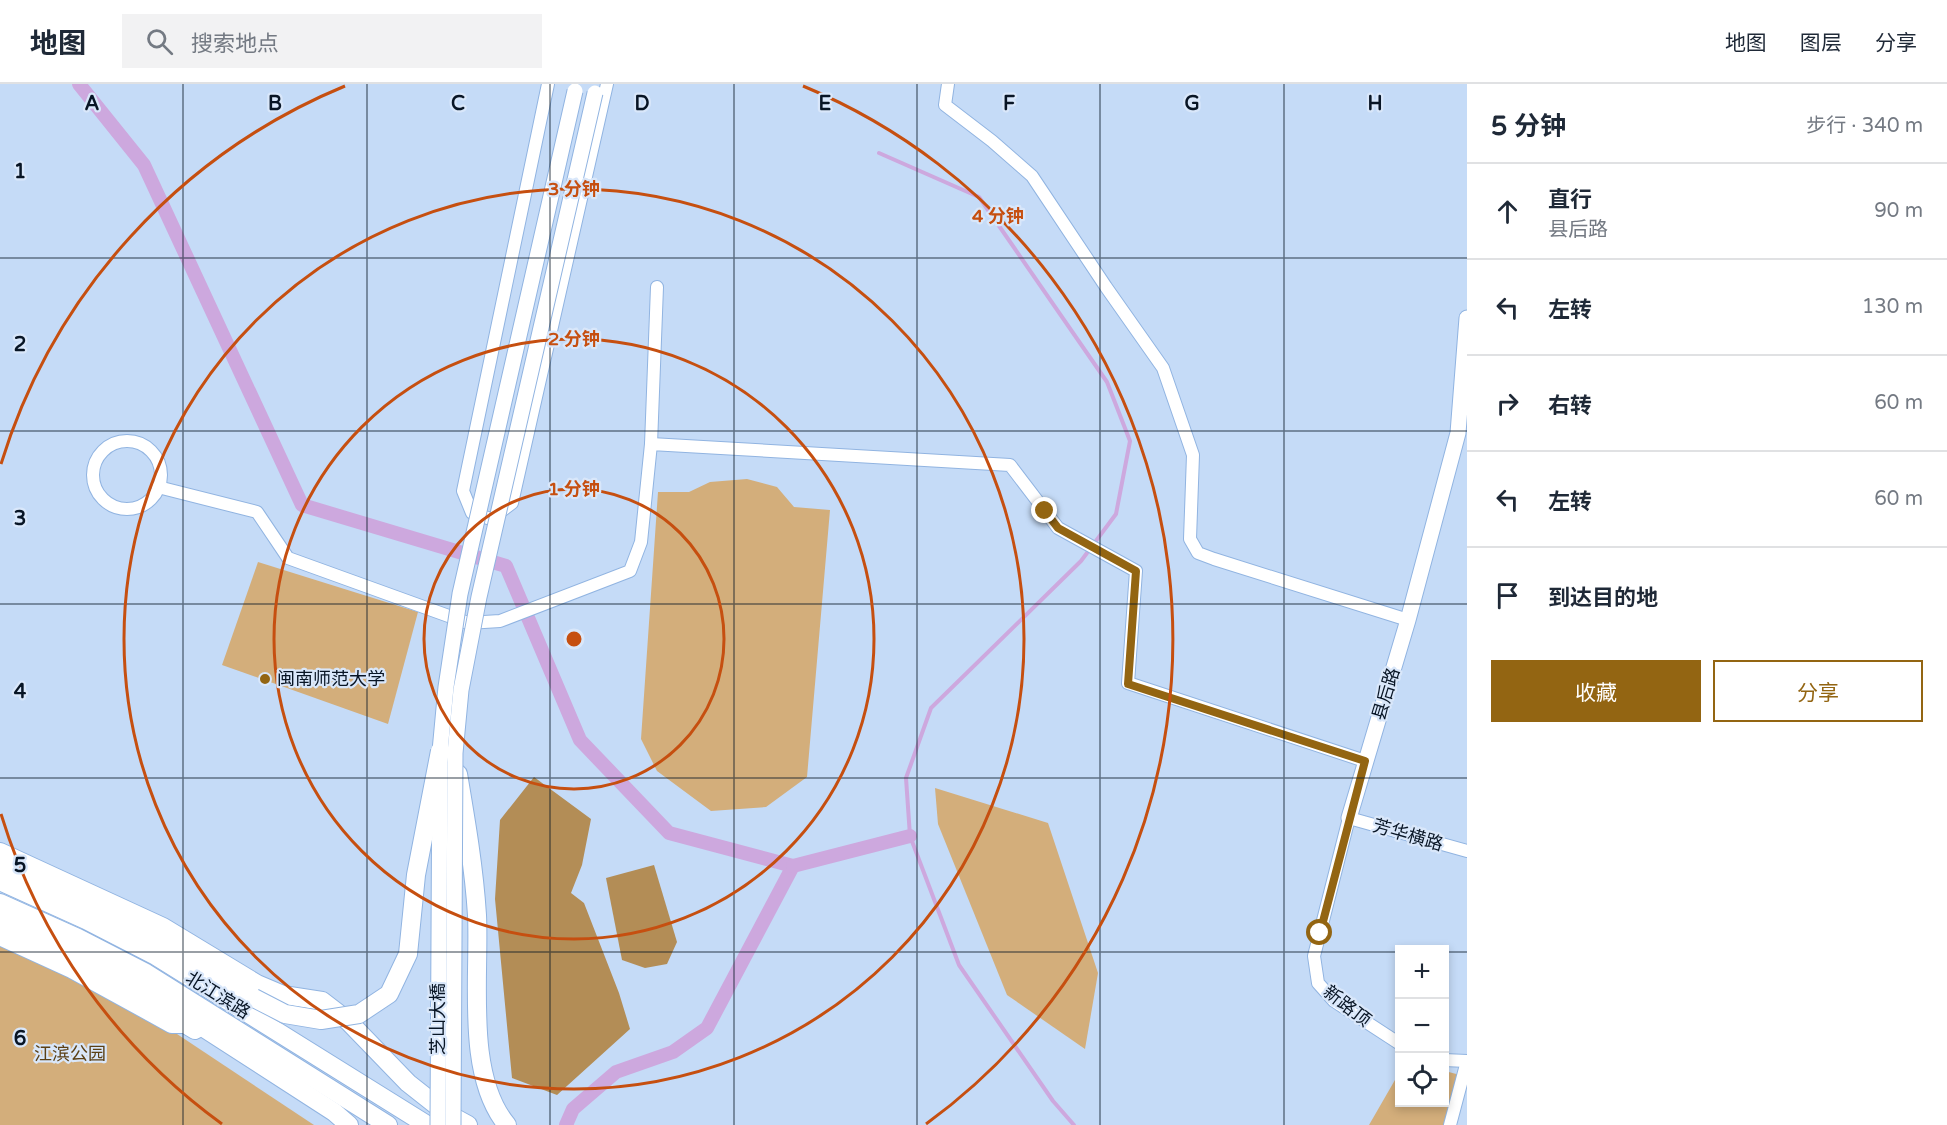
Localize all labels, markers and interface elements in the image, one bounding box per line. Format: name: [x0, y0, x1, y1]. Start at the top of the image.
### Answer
search box: [122, 14, 542, 68]
icon: search: [143, 25, 176, 58]
text: 地图: [30, 27, 86, 61]
text: 搜索地点: [191, 31, 279, 57]
text: 地图: [1725, 31, 1767, 56]
text: 图层: [1800, 31, 1842, 56]
text: 分享: [1875, 31, 1917, 56]
text: A: [85, 92, 100, 116]
text: B: [268, 92, 282, 116]
text: C: [451, 92, 465, 116]
text: D: [634, 92, 650, 116]
text: E: [819, 92, 832, 116]
text: F: [1003, 92, 1015, 116]
text: G: [1184, 92, 1200, 116]
text: H: [1367, 92, 1383, 116]
text: 5 分钟: [1491, 111, 1566, 142]
text: 步行 · 340 m: [1806, 114, 1923, 138]
text: 1: [14, 160, 26, 184]
text: 3 分钟: [548, 178, 600, 200]
text: 直行: [1548, 187, 1592, 213]
icon: ahead: [1491, 195, 1524, 228]
text: 90 m: [1874, 199, 1923, 223]
text: 4 分钟: [972, 205, 1024, 227]
text: 县后路: [1548, 218, 1608, 242]
icon: left: [1491, 291, 1524, 324]
text: 130 m: [1862, 295, 1923, 319]
text: 左转: [1548, 297, 1592, 323]
text: 2 分钟: [548, 328, 600, 350]
text: 2: [14, 333, 26, 357]
icon: right: [1491, 387, 1524, 420]
text: 60 m: [1874, 391, 1923, 415]
text: 右转: [1548, 393, 1592, 419]
text: 1 分钟: [548, 478, 600, 500]
icon: left: [1491, 483, 1524, 516]
text: 60 m: [1874, 487, 1923, 511]
text: 左转: [1548, 489, 1592, 515]
route end: [1031, 497, 1057, 523]
text: 3: [14, 507, 26, 531]
icon: arrive: [1491, 579, 1524, 612]
text: 到达目的地: [1548, 585, 1658, 611]
centre of rings: [564, 629, 584, 649]
button: 收藏: [1491, 660, 1701, 722]
button: 分享: [1713, 660, 1923, 722]
street label: 县后路: [1368, 665, 1404, 723]
place label: 闽南师范大学: [277, 668, 385, 690]
marker: 闽南师范大学: [258, 672, 272, 686]
text: 4: [14, 680, 27, 704]
street label: 芳华横路: [1370, 815, 1446, 855]
text: 5: [14, 854, 26, 878]
route start: [1306, 919, 1332, 945]
map controls: [1395, 945, 1449, 1107]
button: +: [1395, 945, 1449, 999]
street label: 北江滨路: [182, 967, 254, 1023]
street label: 新路顶: [1319, 981, 1375, 1031]
street label: 芝山大橋: [427, 983, 449, 1055]
button: −: [1395, 999, 1449, 1053]
text: 6: [14, 1027, 26, 1051]
park label: 江滨公园: [34, 1043, 106, 1065]
button: locate: [1395, 1053, 1449, 1107]

